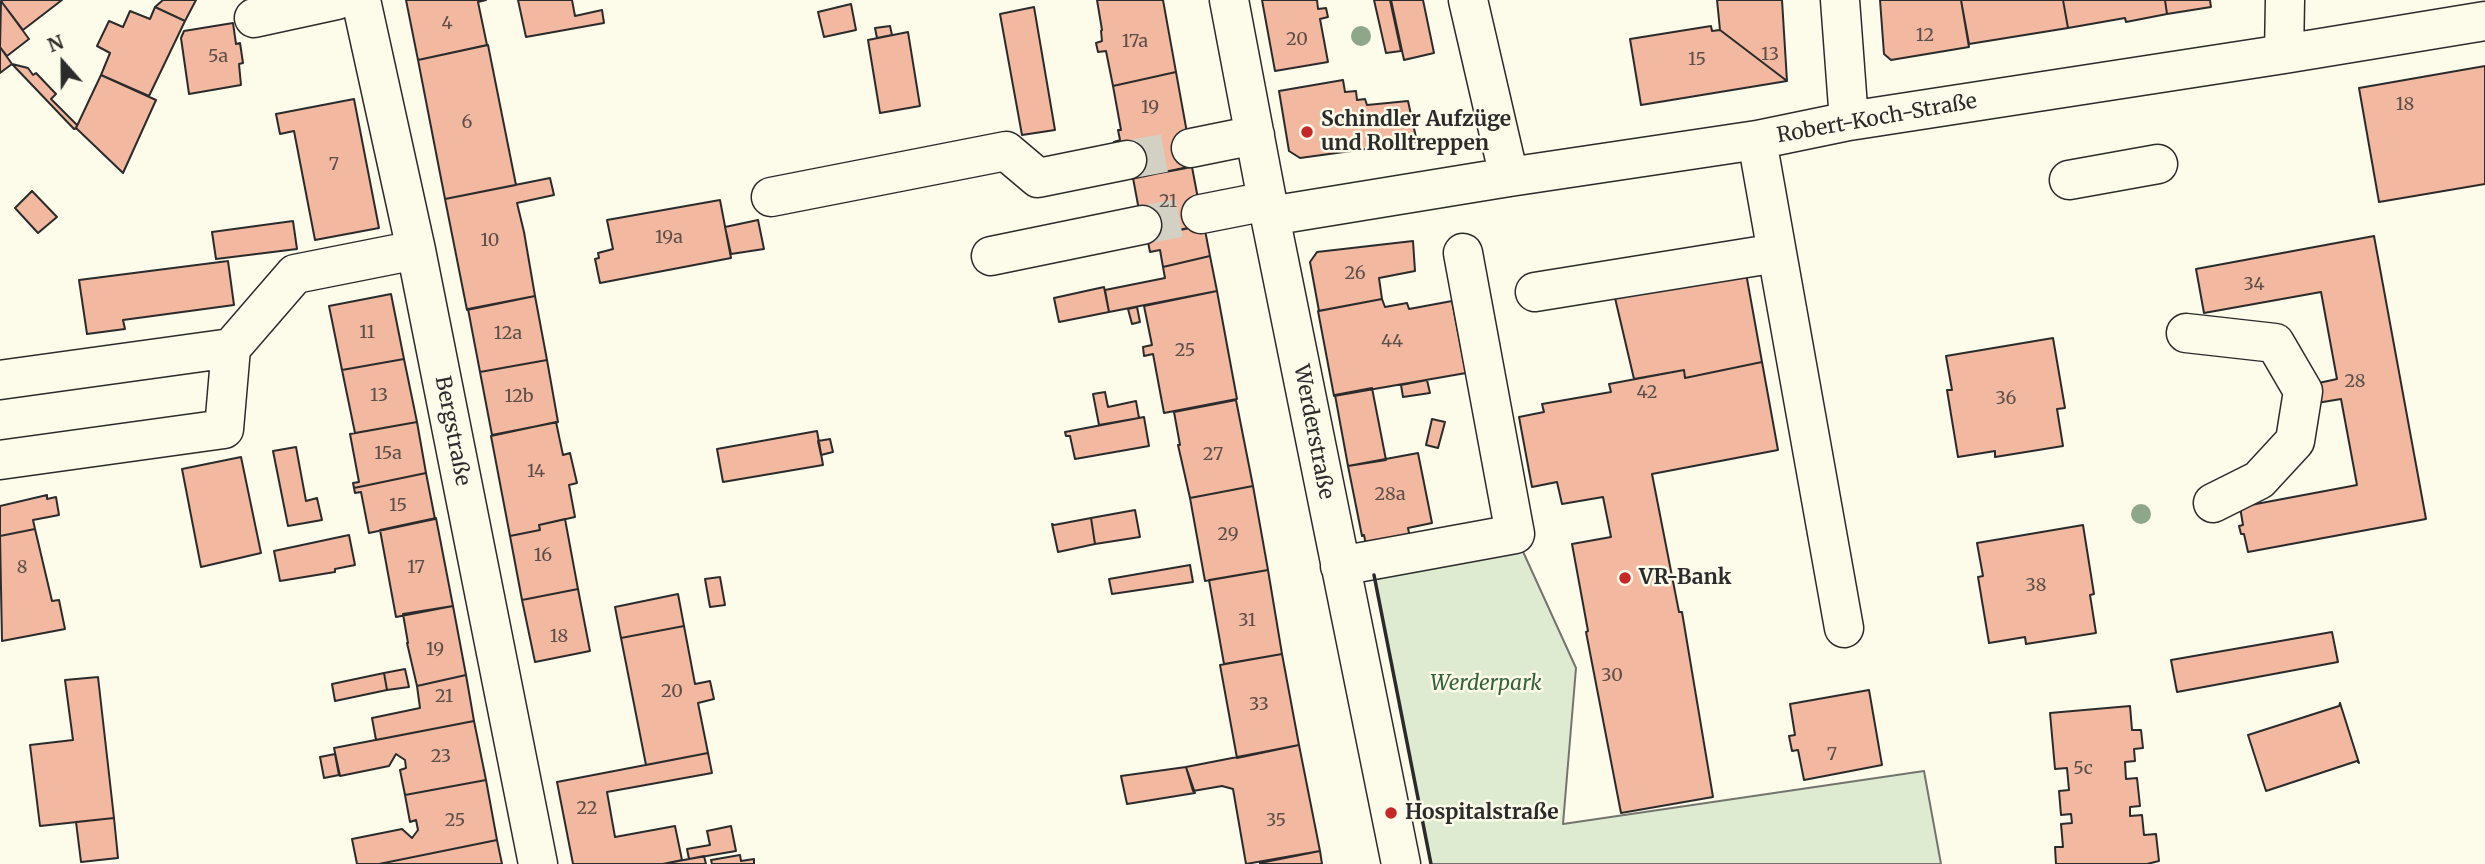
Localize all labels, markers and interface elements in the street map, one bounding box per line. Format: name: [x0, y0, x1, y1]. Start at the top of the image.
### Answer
house number: 4: [441, 13, 453, 35]
house number: 12: [1916, 25, 1934, 47]
north arrow: [28, 28, 98, 98]
house number: 20: [1286, 29, 1308, 51]
text: N: [44, 30, 67, 57]
house number: 17a: [1122, 31, 1148, 53]
house number: 13: [1761, 44, 1779, 66]
house number: 5a: [208, 46, 228, 68]
house number: 15: [1688, 49, 1706, 71]
street label: Robert-Koch-Straße: [1775, 89, 1979, 149]
house number: 18: [2396, 94, 2414, 116]
house number: 19: [1141, 97, 1159, 119]
place label: Schindler Aufzüge und Rolltreppen: [1321, 107, 1511, 157]
house number: 6: [462, 112, 472, 134]
marker: Schindler Aufzüge und Rolltreppen: [1299, 124, 1315, 140]
house number: 7: [329, 154, 339, 176]
house number: 21: [1159, 191, 1177, 213]
house number: 19a: [655, 227, 683, 249]
house number: 10: [481, 230, 499, 252]
house number: 26: [1344, 263, 1366, 285]
house number: 34: [2243, 274, 2265, 296]
house number: 11: [359, 322, 375, 344]
house number: 12a: [494, 323, 522, 345]
house number: 44: [1381, 331, 1403, 353]
house number: 25: [1175, 340, 1195, 362]
street label: Werderstraße: [1288, 362, 1338, 502]
house number: 28: [2344, 371, 2366, 393]
street label: Bergstraße: [429, 374, 475, 488]
house number: 42: [1637, 382, 1657, 404]
house number: 13: [370, 385, 388, 407]
house number: 12b: [504, 386, 534, 408]
house number: 36: [1996, 388, 2016, 410]
house number: 15a: [374, 443, 402, 465]
house number: 27: [1203, 444, 1223, 466]
house number: 14: [527, 461, 545, 483]
house number: 28a: [1374, 484, 1406, 506]
house number: 15: [389, 495, 407, 517]
house number: 29: [1217, 524, 1239, 546]
house number: 16: [534, 545, 552, 567]
house number: 8: [17, 557, 27, 579]
house number: 17: [407, 557, 425, 579]
place label: VR-Bank: [1639, 565, 1731, 591]
marker: VR-Bank: [1617, 570, 1633, 586]
house number: 38: [2026, 575, 2046, 597]
house number: 31: [1238, 610, 1256, 632]
house number: 18: [550, 626, 568, 648]
house number: 19: [426, 639, 444, 661]
house number: 30: [1601, 665, 1623, 687]
park label: Werderpark: [1430, 671, 1542, 697]
house number: 20: [661, 681, 683, 703]
house number: 21: [435, 686, 453, 708]
house number: 33: [1249, 694, 1269, 716]
house number: 7: [1827, 744, 1837, 766]
house number: 23: [431, 746, 451, 768]
house number: 5c: [2073, 758, 2093, 780]
house number: 22: [576, 798, 598, 820]
place label: Hospitalstraße: [1405, 800, 1559, 826]
marker: Hospitalstraße: [1383, 805, 1399, 821]
house number: 25: [445, 810, 465, 832]
house number: 35: [1266, 810, 1286, 832]

